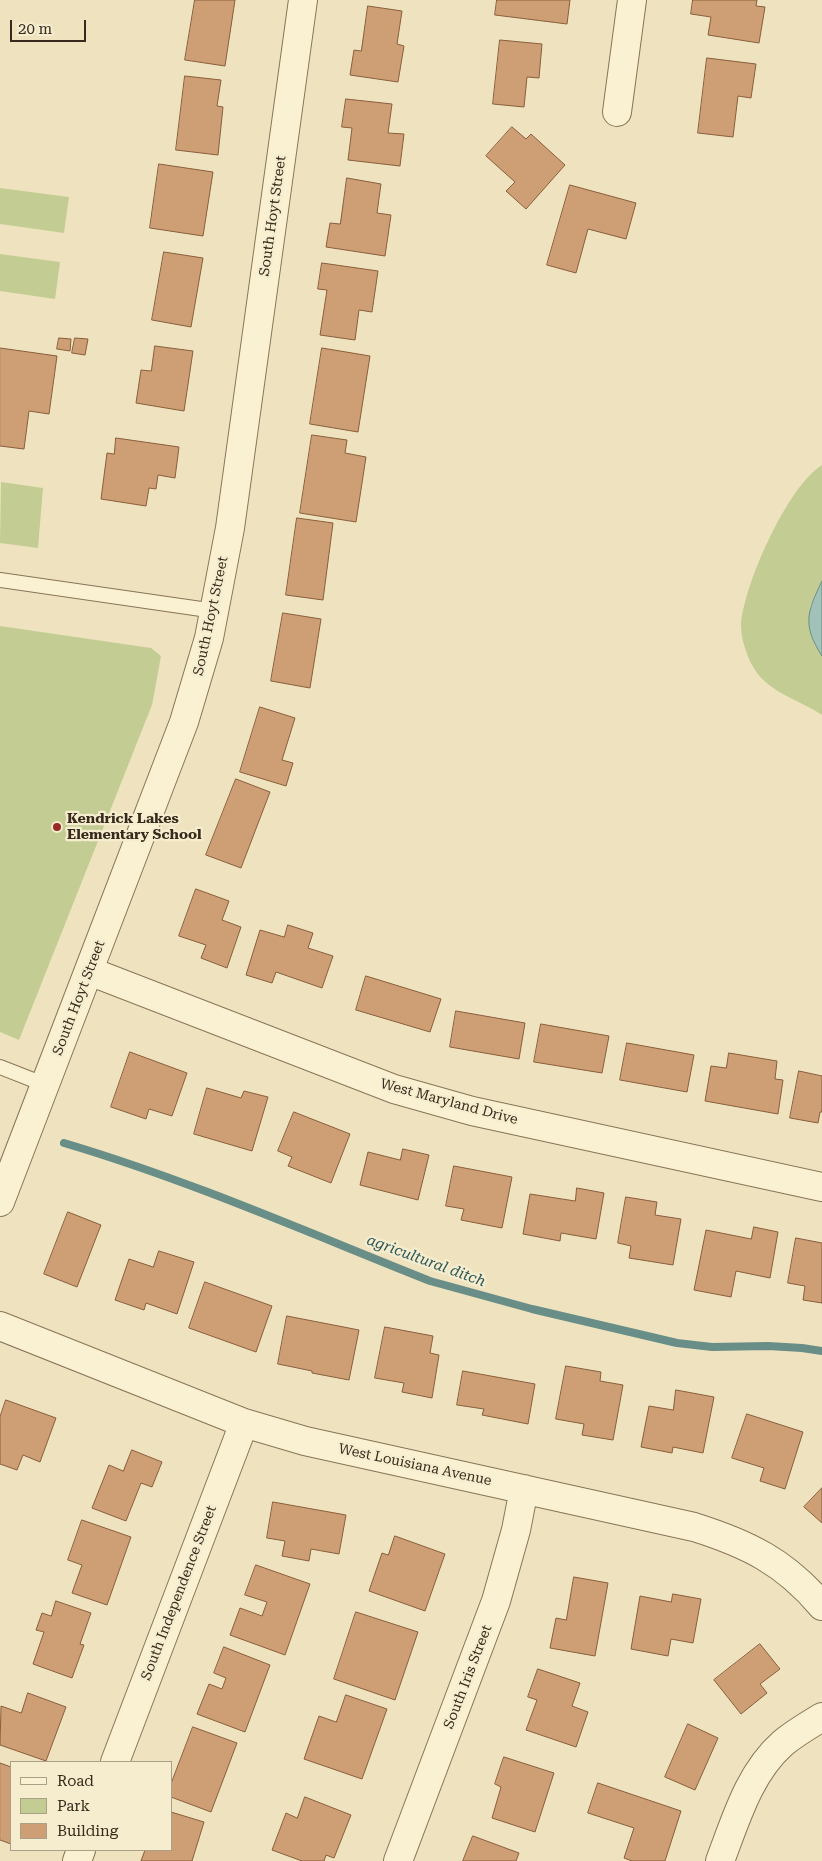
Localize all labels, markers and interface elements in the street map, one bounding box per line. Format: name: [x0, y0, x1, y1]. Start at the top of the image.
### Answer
scale bar: [12, 10, 89, 42]
text: 20 m: [18, 20, 52, 38]
street label: South Hoyt Street: [256, 155, 290, 277]
street label: South Hoyt Street: [190, 555, 232, 677]
place label: Kendrick Lakes Elementary School: [67, 811, 202, 844]
marker: Kendrick Lakes Elementary School: [51, 821, 63, 833]
street label: South Hoyt Street: [49, 938, 109, 1058]
street label: West Maryland Drive: [378, 1076, 520, 1128]
water label: agricultural ditch: [364, 1231, 488, 1291]
street label: West Louisiana Avenue: [337, 1441, 493, 1489]
street label: South Independence Street: [138, 1503, 220, 1683]
street label: South Iris Street: [440, 1623, 496, 1731]
legend: [10, 1761, 172, 1851]
text: Road: [57, 1772, 94, 1790]
text: Park: [57, 1797, 90, 1815]
text: Building: [57, 1822, 118, 1840]

